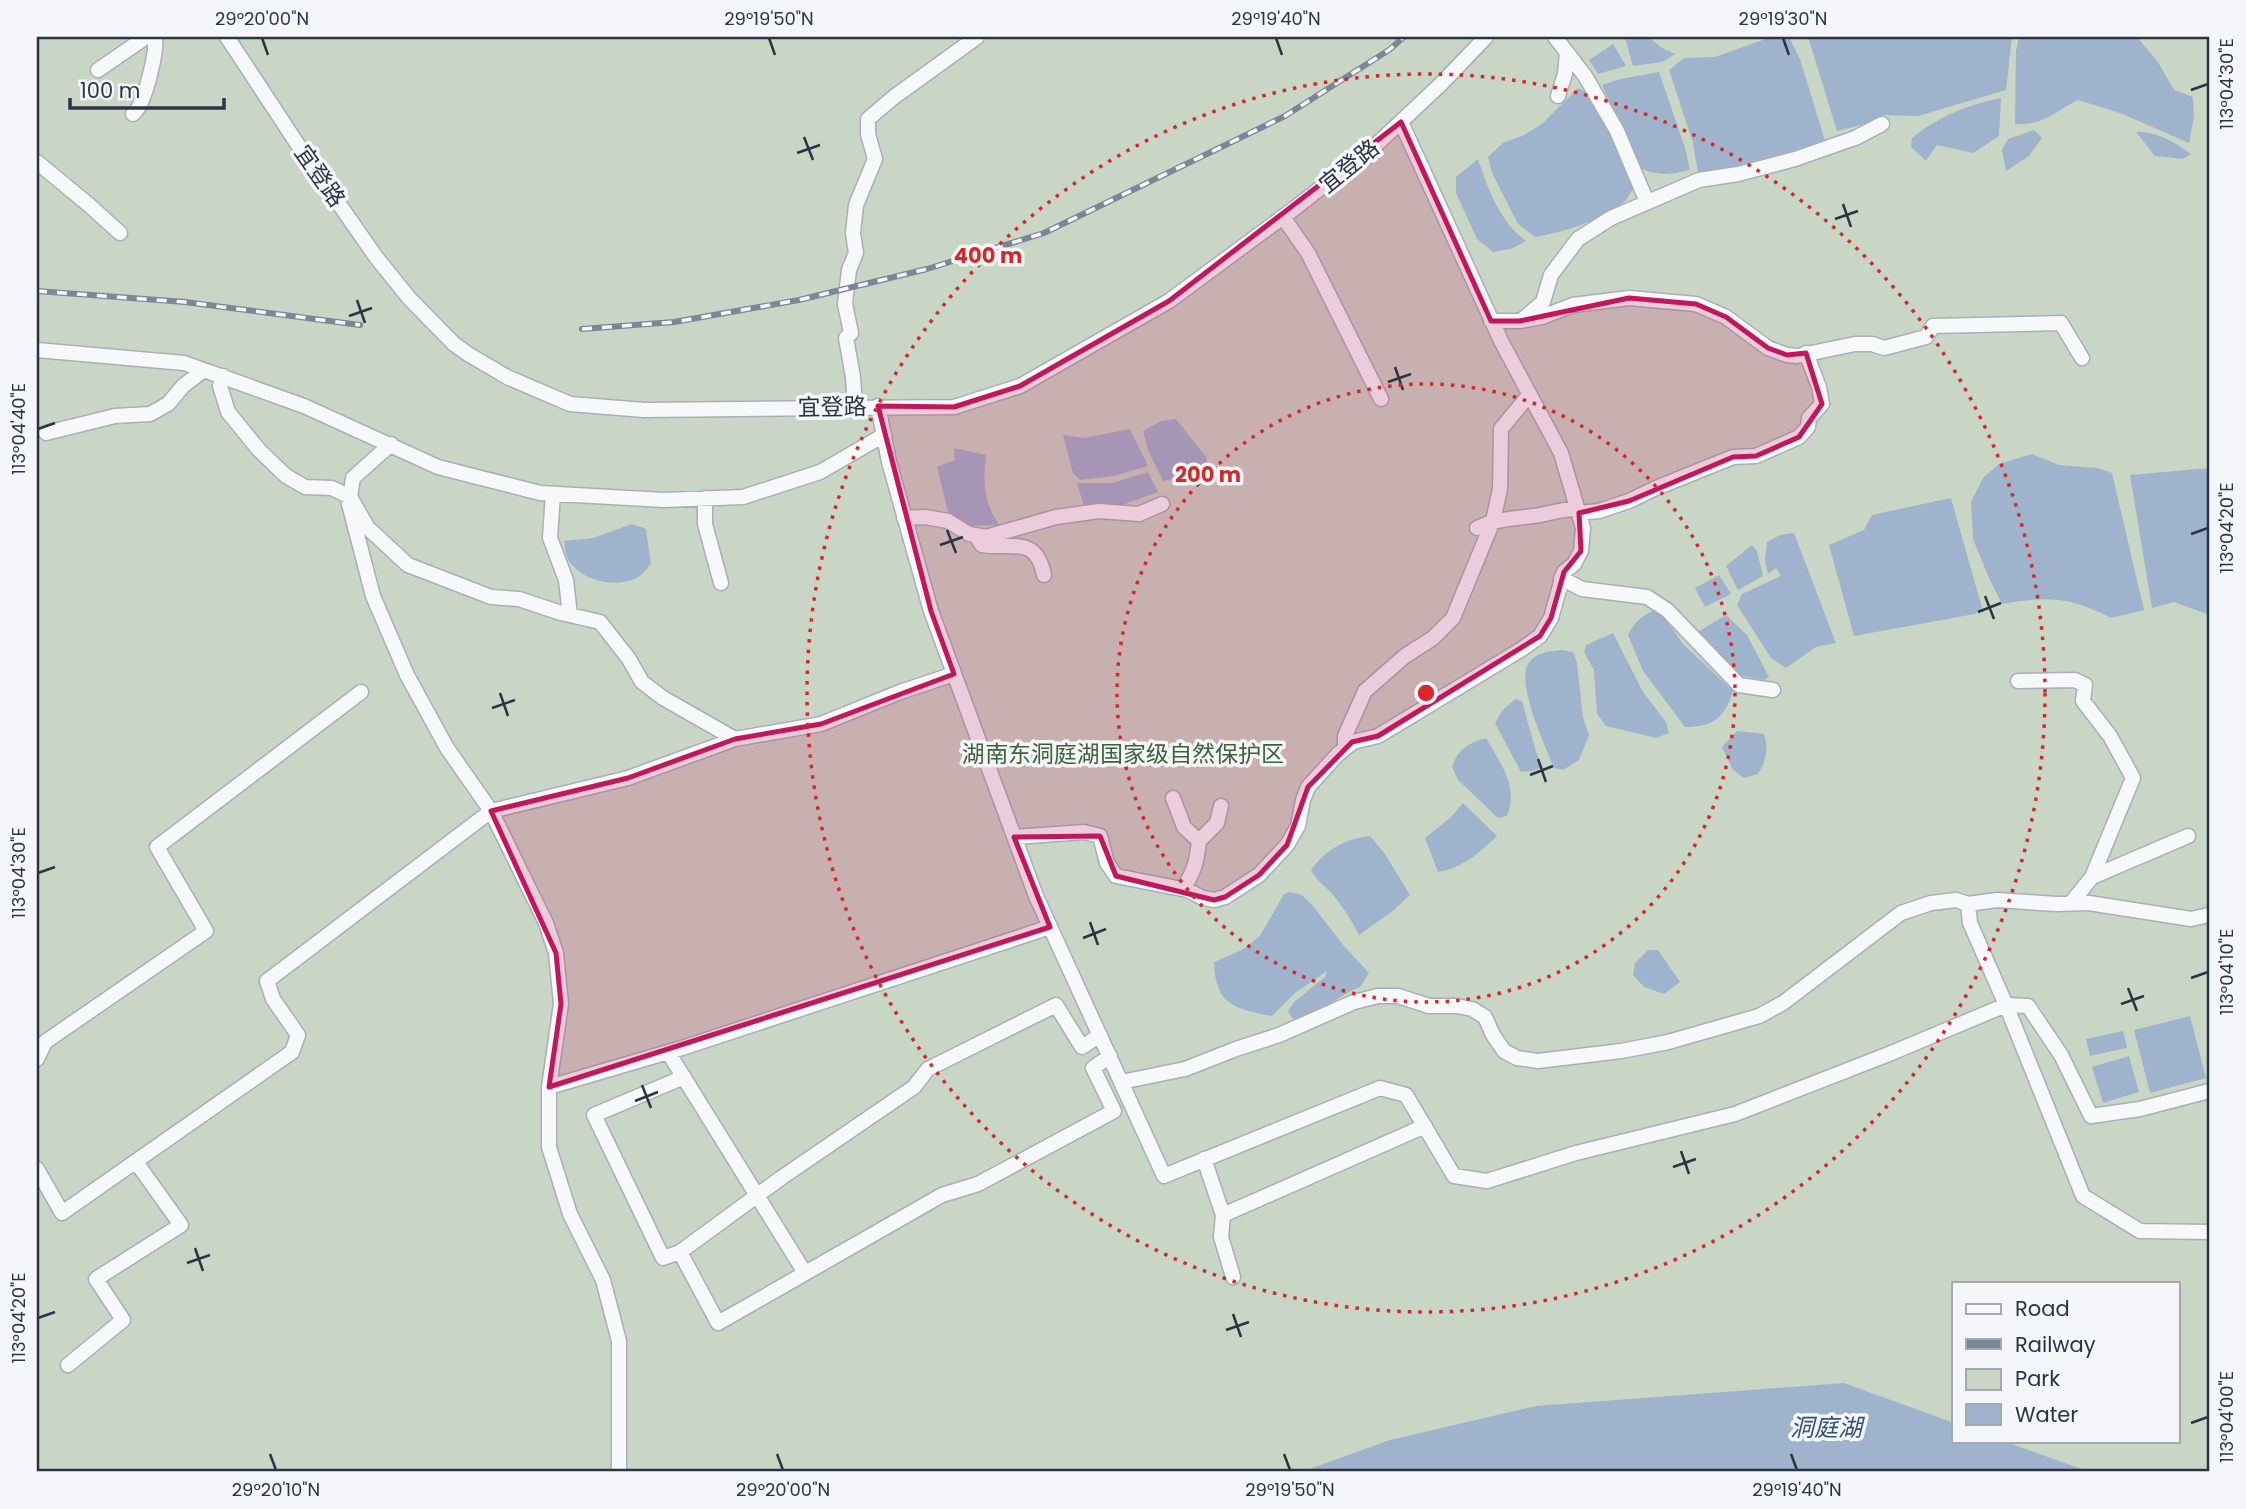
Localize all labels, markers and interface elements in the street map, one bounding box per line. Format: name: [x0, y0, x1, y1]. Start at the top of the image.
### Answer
text: 29°20'00"N: [215, 6, 309, 31]
text: 29°19'50"N: [724, 6, 814, 31]
text: 29°19'40"N: [1231, 6, 1321, 31]
text: 29°19'30"N: [1739, 6, 1827, 31]
text: 113°04'30"E: [2214, 38, 2239, 130]
scale bar: [70, 66, 224, 110]
text: 100 m: [80, 76, 140, 105]
street label: 宜登路: [1312, 132, 1386, 200]
street label: 宜登路: [287, 139, 353, 213]
text: 400 m: [954, 241, 1022, 270]
text: 113°04'40"E: [6, 383, 31, 475]
street label: 宜登路: [797, 390, 867, 424]
text: 200 m: [1175, 460, 1241, 489]
text: 113°04'20"E: [2214, 482, 2239, 574]
centre of rings: [1414, 681, 1438, 705]
park label: 湖南东洞庭湖国家级自然保护区: [962, 738, 1284, 770]
text: 113°04'30"E: [6, 827, 31, 919]
text: 113°04'10"E: [2214, 929, 2239, 1015]
text: 113°04'20"E: [6, 1272, 31, 1364]
legend: [1952, 1282, 2180, 1442]
text: Road: [2015, 1294, 2070, 1323]
text: Railway: [2015, 1330, 2096, 1359]
text: Park: [2015, 1364, 2060, 1393]
text: 113°04'00"E: [2214, 1371, 2239, 1463]
text: Water: [2015, 1400, 2078, 1429]
water label: 洞庭湖: [1790, 1411, 1866, 1444]
text: 29°20'10"N: [232, 1477, 320, 1502]
text: 29°20'00"N: [736, 1477, 830, 1502]
text: 29°19'50"N: [1245, 1477, 1335, 1502]
text: 29°19'40"N: [1752, 1477, 1842, 1502]

